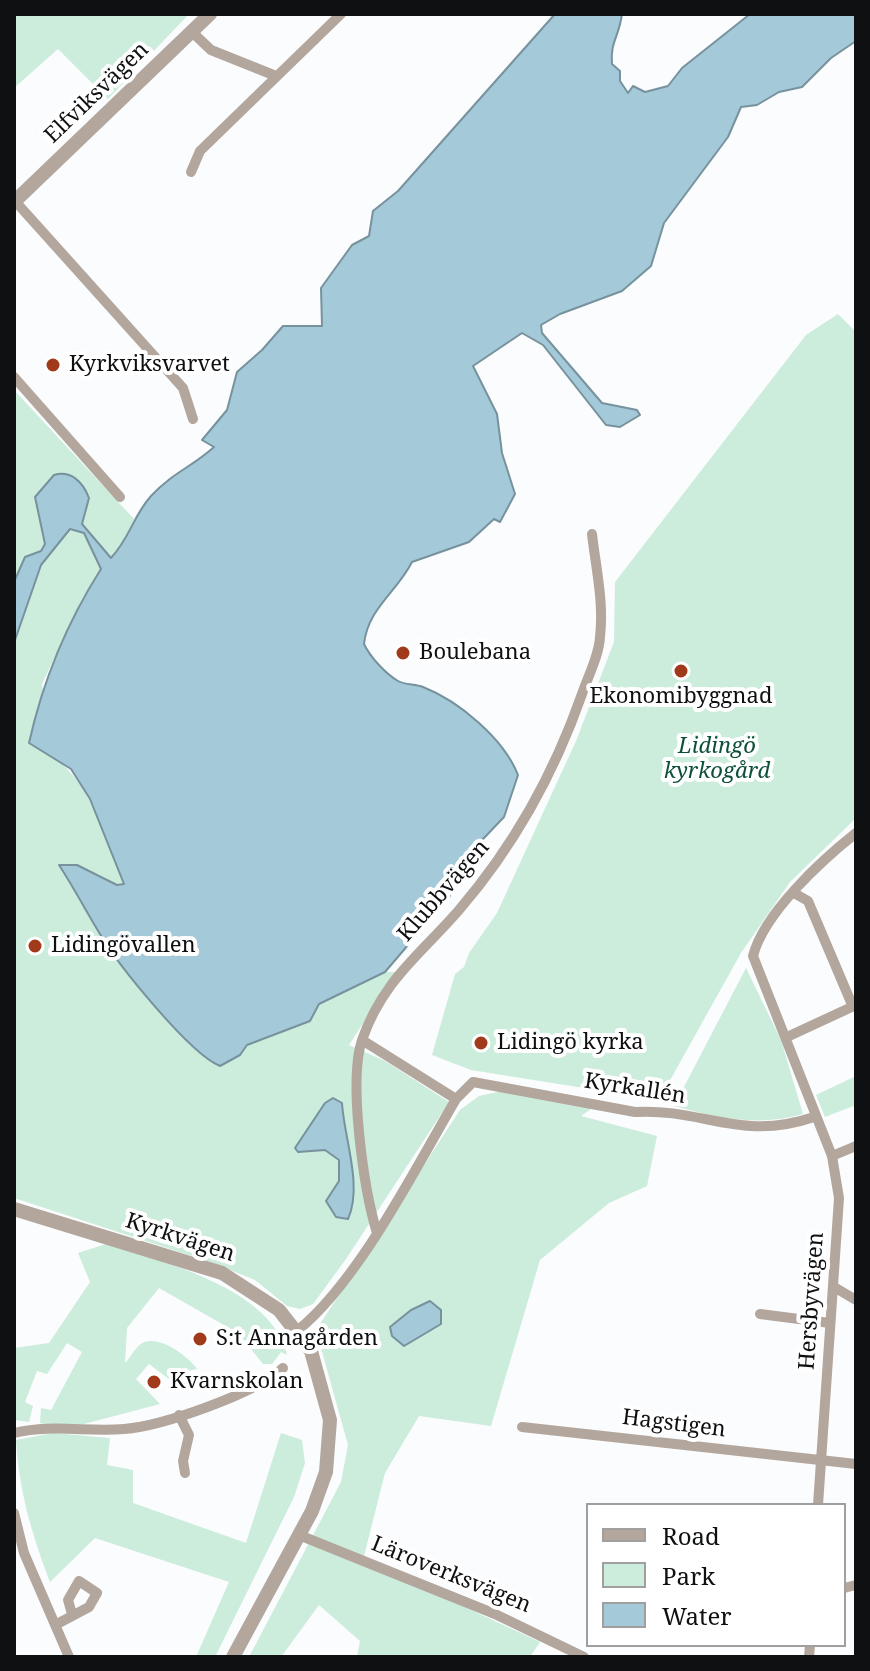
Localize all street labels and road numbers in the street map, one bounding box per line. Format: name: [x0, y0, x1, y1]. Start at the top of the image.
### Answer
street label: Elfviksvägen: [40, 37, 154, 149]
street label: Klubbvägen: [393, 835, 495, 947]
street label: Kyrkallén: [582, 1068, 688, 1110]
street label: Kyrkvägen: [122, 1208, 238, 1268]
street label: Hersbyvägen: [794, 1231, 830, 1371]
street label: Hagstigen: [621, 1405, 727, 1443]
street label: Läroverksvägen: [367, 1531, 535, 1619]

